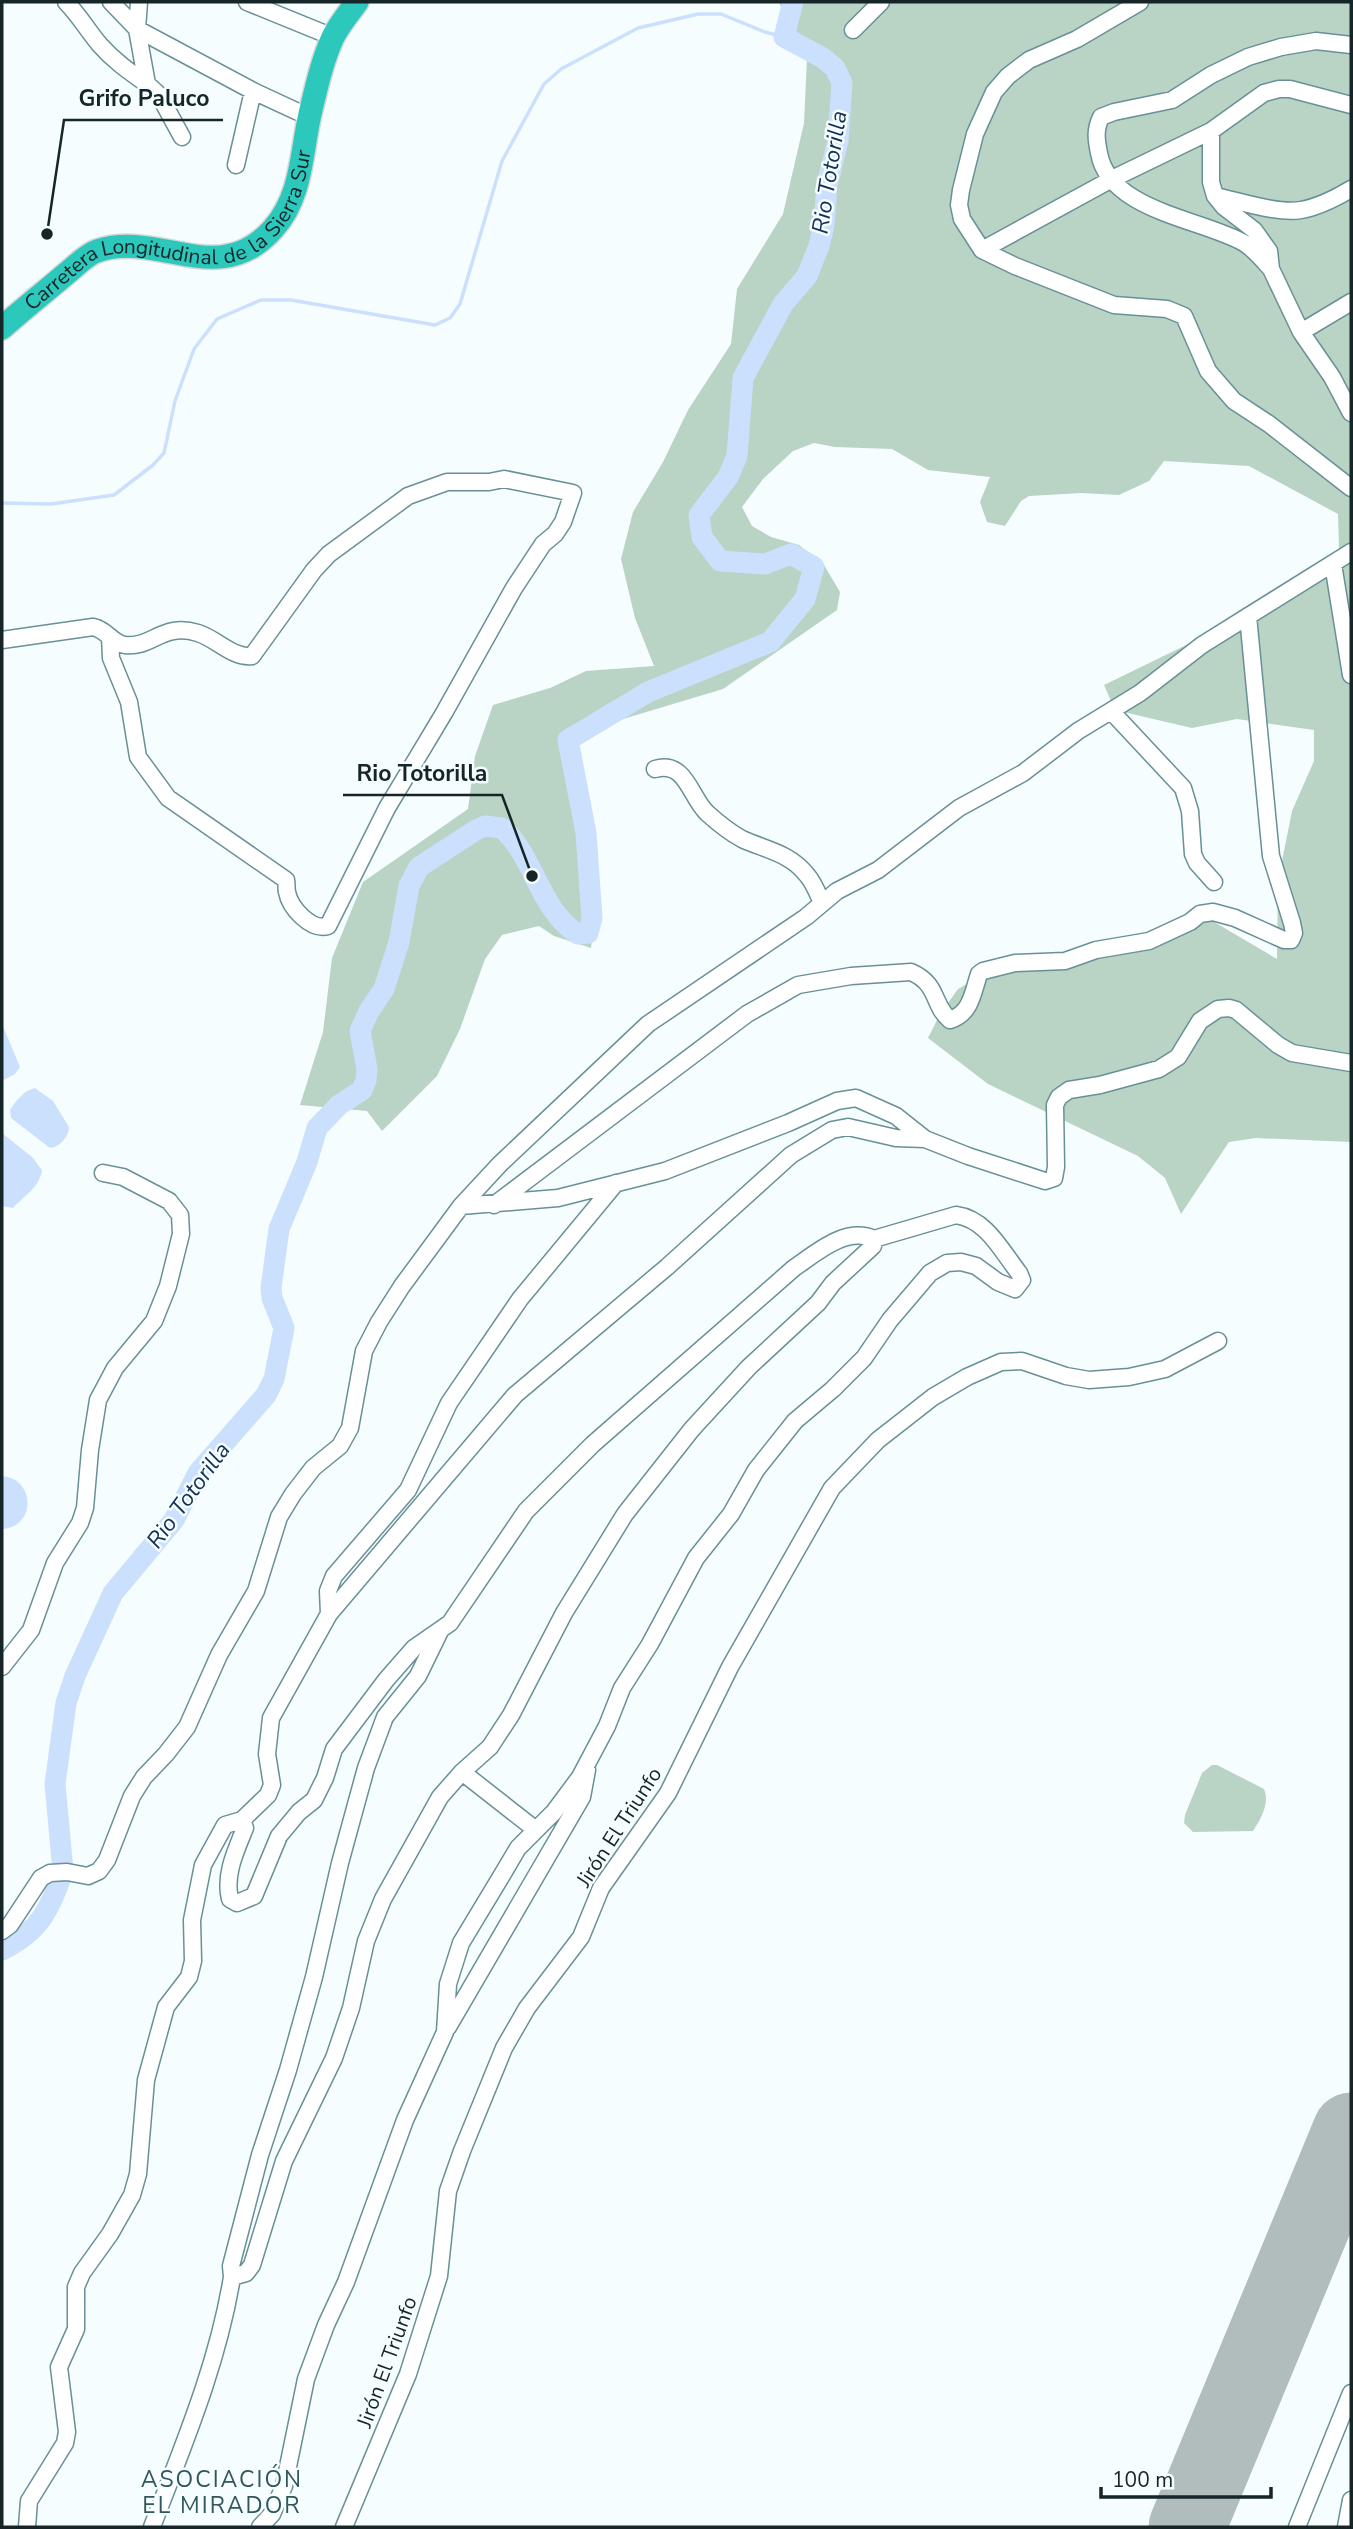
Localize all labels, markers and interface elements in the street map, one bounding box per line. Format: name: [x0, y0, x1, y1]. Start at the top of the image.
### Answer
callout: Grifo Paluco: [64, 76, 223, 120]
text: Grifo Paluco: [79, 83, 209, 114]
water label: Rio Totorilla: [804, 108, 855, 236]
street label: Carretera Longitudinal de la Sierra Sur: [18, 147, 318, 317]
callout: Rio Totorilla: [343, 751, 502, 795]
text: Rio Totorilla: [357, 758, 487, 789]
water label: Rio Totorilla: [139, 1436, 237, 1555]
street label: Jirón El Triunfo: [569, 1762, 668, 1893]
street label: Jirón El Triunfo: [350, 2293, 424, 2432]
scale bar: [1101, 2456, 1271, 2500]
district label: ASOCIACIÓN EL MIRADOR: [141, 2464, 303, 2521]
text: 100 m: [1112, 2466, 1173, 2494]

